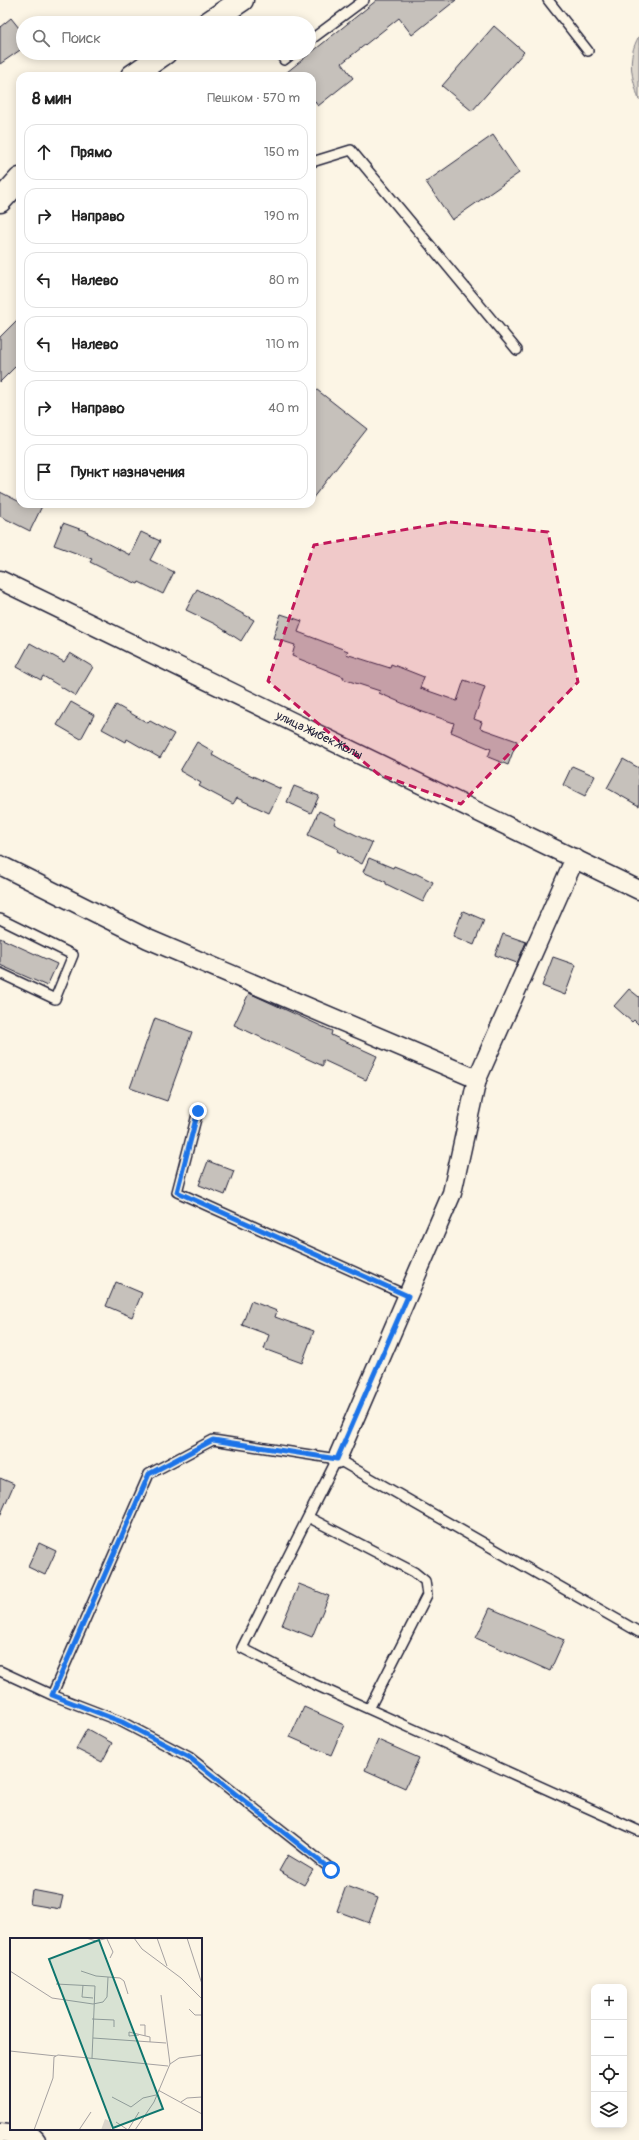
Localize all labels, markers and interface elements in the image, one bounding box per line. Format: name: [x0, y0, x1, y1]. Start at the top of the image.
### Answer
search box: [16, 16, 316, 60]
icon: search: [30, 27, 52, 49]
text: Поиск: [62, 29, 101, 48]
text: 8 мин: [32, 88, 72, 109]
text: Пешком · 570 m: [207, 90, 300, 106]
icon: ahead: [33, 141, 55, 163]
text: Прямо: [71, 143, 112, 162]
text: 150 m: [264, 144, 299, 160]
icon: right: [33, 205, 55, 227]
text: Направо: [71, 207, 125, 226]
text: 190 m: [264, 208, 299, 224]
icon: left: [33, 269, 55, 291]
text: Налево: [71, 271, 118, 290]
text: 80 m: [269, 272, 299, 288]
icon: left: [33, 333, 55, 355]
text: Налево: [71, 335, 118, 354]
text: 110 m: [266, 336, 299, 352]
icon: right: [33, 397, 55, 419]
text: Направо: [71, 399, 125, 418]
text: 40 m: [268, 400, 299, 416]
icon: arrive: [33, 461, 55, 483]
text: Пункт назначения: [71, 463, 185, 482]
street label: улица Жибек Жолы: [273, 707, 365, 762]
route end: [189, 1102, 207, 1120]
route start: [322, 1861, 340, 1879]
inset map: [10, 1938, 202, 2130]
map controls: [591, 1984, 627, 2128]
button: +: [591, 1984, 627, 2020]
button: −: [591, 2020, 627, 2056]
button: locate: [591, 2056, 627, 2092]
button: layers: [591, 2092, 627, 2128]

